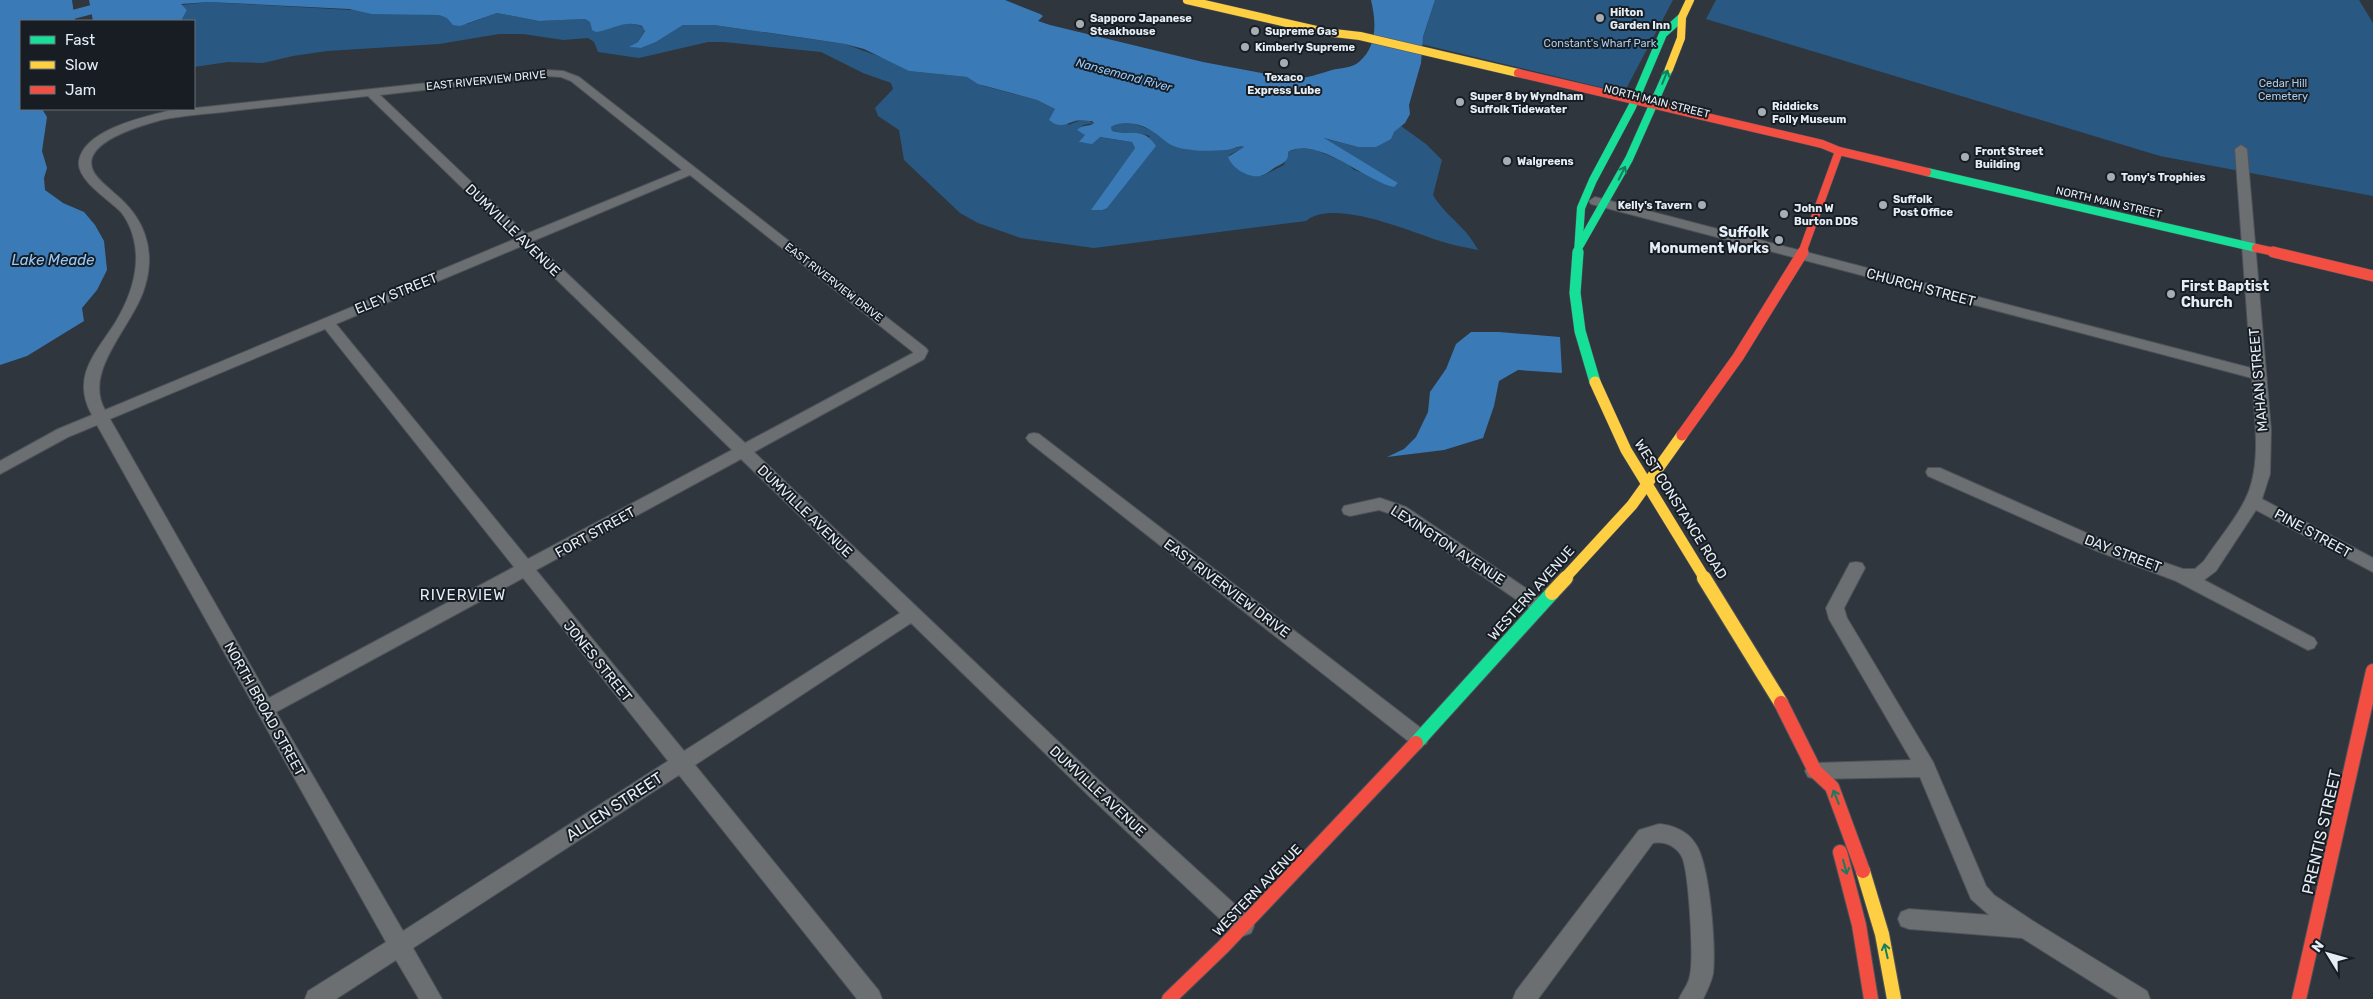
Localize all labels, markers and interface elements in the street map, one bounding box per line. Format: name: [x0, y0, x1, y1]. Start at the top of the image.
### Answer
place label: Hilton Garden Inn: [1610, 6, 1670, 32]
place label: Sapporo Japanese Steakhouse: [1090, 12, 1192, 38]
marker: Hilton Garden Inn: [1594, 12, 1606, 24]
marker: Sapporo Japanese Steakhouse: [1074, 18, 1086, 30]
legend: [20, 20, 195, 110]
marker: Supreme Gas: [1249, 25, 1261, 37]
place label: Supreme Gas: [1265, 25, 1337, 38]
text: Fast: [65, 31, 95, 49]
park label: Constant's Wharf Park: [1544, 37, 1657, 50]
marker: Kimberly Supreme: [1239, 41, 1251, 53]
place label: Kimberly Supreme: [1255, 41, 1356, 54]
water label: Nansemond River: [1074, 55, 1174, 95]
text: Slow: [65, 56, 98, 74]
marker: Texaco Express Lube: [1278, 57, 1290, 69]
street label: EAST RIVERVIEW DRIVE: [426, 68, 547, 93]
one-way arrow: [1661, 70, 1670, 85]
place label: Texaco Express Lube: [1247, 71, 1321, 97]
park label: Cedar Hill Cemetery: [2258, 77, 2308, 103]
text: Jam: [65, 81, 96, 99]
street label: NORTH MAIN STREET: [1603, 82, 1712, 121]
place label: Super 8 by Wyndham Suffolk Tidewater: [1470, 90, 1583, 116]
marker: Super 8 by Wyndham Suffolk Tidewater: [1454, 96, 1466, 108]
place label: Riddicks Folly Museum: [1772, 100, 1846, 126]
marker: Riddicks Folly Museum: [1756, 106, 1768, 118]
place label: Front Street Building: [1975, 145, 2043, 171]
marker: Front Street Building: [1959, 151, 1971, 163]
marker: Walgreens: [1501, 155, 1513, 167]
place label: Walgreens: [1517, 155, 1574, 168]
one-way arrow: [1617, 165, 1627, 180]
marker: Tony's Trophies: [2105, 171, 2117, 183]
place label: Tony's Trophies: [2121, 171, 2206, 184]
street label: DUMVILLE AVENUE: [462, 181, 564, 280]
street label: NORTH MAIN STREET: [2055, 184, 2164, 221]
place label: Suffolk Post Office: [1893, 193, 1953, 219]
place label: Kelly's Tavern: [1618, 199, 1692, 212]
marker: Kelly's Tavern: [1696, 199, 1708, 211]
marker: Suffolk Post Office: [1877, 199, 1889, 211]
place label: John W Burton DDS: [1794, 202, 1858, 228]
marker: John W Burton DDS: [1778, 208, 1790, 220]
place label: Suffolk Monument Works: [1649, 224, 1770, 257]
marker: Suffolk Monument Works: [1773, 234, 1785, 246]
street label: EAST RIVERVIEW DRIVE: [782, 240, 885, 325]
water label: Lake Meade: [11, 251, 95, 269]
street label: CHURCH STREET: [1865, 265, 1977, 310]
street label: ELEY STREET: [352, 269, 440, 318]
place label: First Baptist Church: [2181, 278, 2269, 311]
marker: First Baptist Church: [2165, 288, 2177, 300]
street label: MAHAN STREET: [2245, 327, 2271, 432]
street label: WEST CONSTANCE ROAD: [1631, 436, 1731, 582]
street label: DUMVILLE AVENUE: [754, 462, 856, 561]
street label: LEXINGTON AVENUE: [1387, 502, 1508, 589]
street label: FORT STREET: [552, 503, 638, 561]
street label: PINE STREET: [2271, 505, 2354, 562]
street label: DAY STREET: [2082, 531, 2164, 576]
street label: EAST RIVERVIEW DRIVE: [1160, 536, 1293, 641]
street label: WESTERN AVENUE: [1484, 543, 1578, 644]
district label: RIVERVIEW: [420, 586, 506, 604]
street label: JONES STREET: [560, 617, 636, 705]
street label: NORTH BROAD STREET: [221, 639, 309, 779]
street label: DUMVILLE AVENUE: [1046, 742, 1149, 840]
street label: ALLEN STREET: [562, 768, 666, 845]
street label: PRENTIS STREET: [2298, 768, 2345, 896]
one-way arrow: [1831, 789, 1840, 805]
street label: WESTERN AVENUE: [1209, 841, 1306, 940]
one-way arrow: [1840, 859, 1850, 875]
north arrow: [2303, 929, 2353, 979]
text: N: [2308, 937, 2328, 956]
one-way arrow: [1881, 943, 1890, 959]

